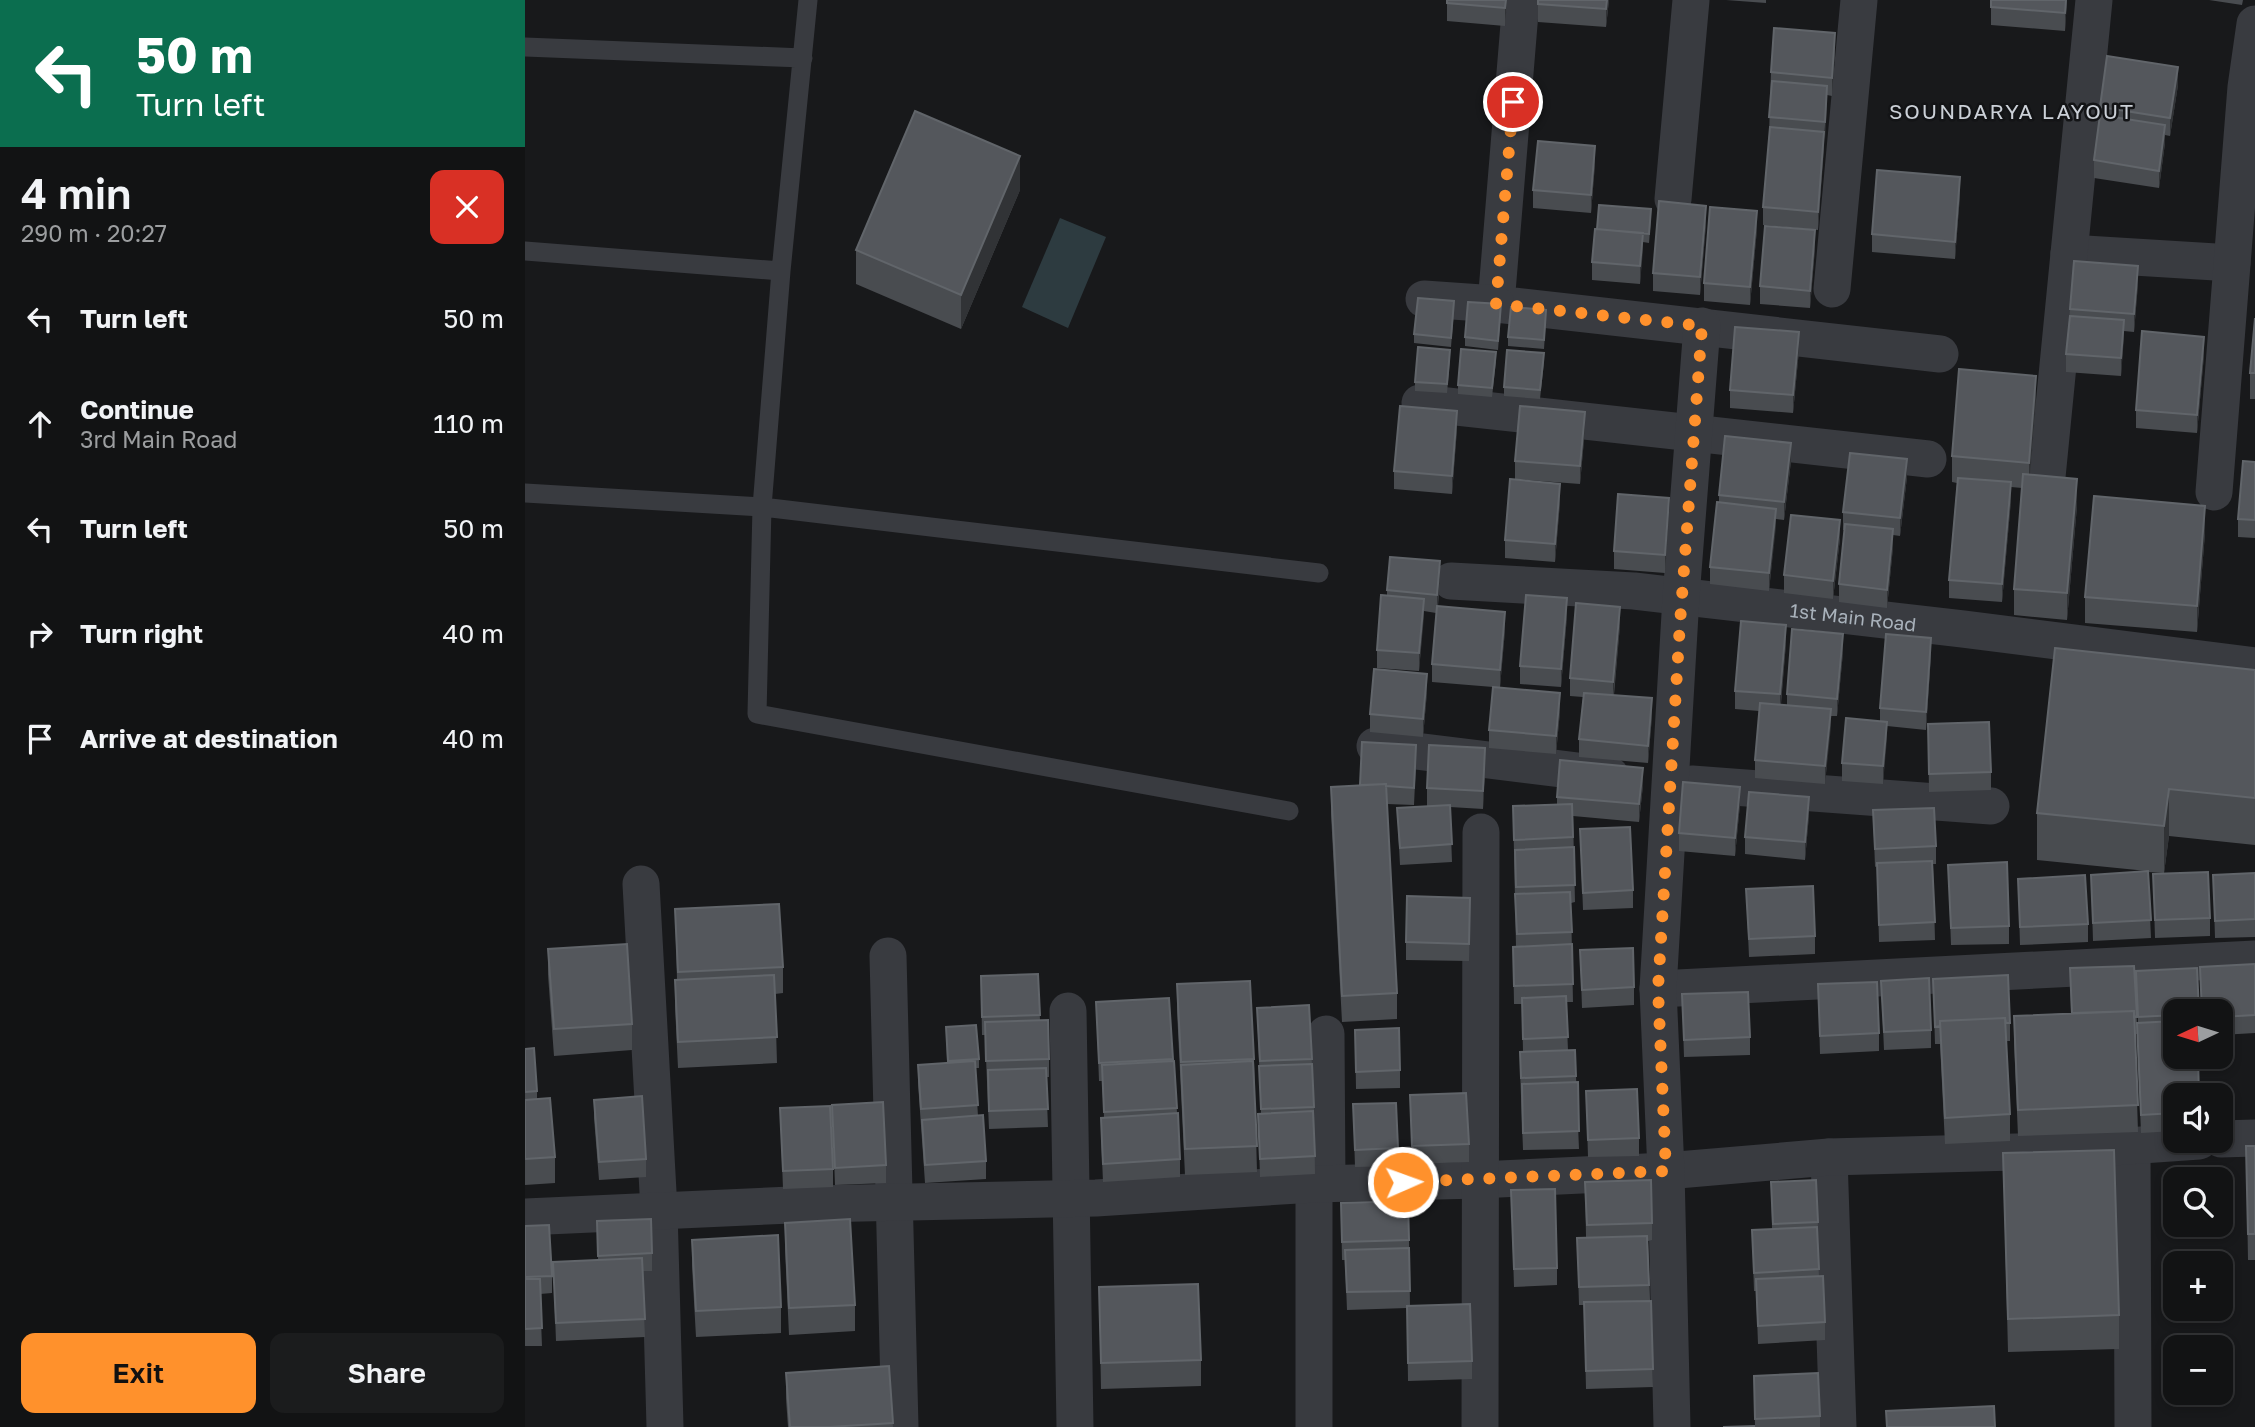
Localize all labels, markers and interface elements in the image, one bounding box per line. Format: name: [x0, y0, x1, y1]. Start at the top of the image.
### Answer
text: 50 m: [136, 25, 253, 84]
icon: left: [21, 28, 112, 119]
pin: [1483, 72, 1543, 132]
icon: arrive: [1494, 83, 1532, 121]
text: Turn left: [136, 85, 265, 123]
district label: SOUNDARYA LAYOUT: [1889, 98, 2135, 124]
text: 4 min: [21, 168, 131, 218]
button: close: [430, 170, 504, 244]
text: 290 m · 20:27: [21, 219, 167, 247]
icon: left: [21, 300, 59, 338]
text: Turn left: [80, 303, 188, 334]
text: 50 m: [443, 303, 504, 334]
text: Continue: [80, 394, 194, 425]
icon: ahead: [21, 405, 59, 443]
text: 110 m: [433, 408, 504, 439]
text: 3rd Main Road: [80, 425, 237, 453]
icon: left: [21, 510, 59, 548]
text: Turn left: [80, 513, 188, 544]
text: 50 m: [443, 513, 504, 544]
street label: 1st Main Road: [1789, 598, 1918, 635]
icon: right: [21, 615, 59, 653]
text: Turn right: [80, 618, 203, 649]
text: 40 m: [443, 618, 504, 649]
icon: arrive: [21, 720, 59, 758]
text: Arrive at destination: [80, 723, 338, 754]
text: 40 m: [443, 723, 504, 754]
north arrow: [2163, 999, 2233, 1069]
map controls: [2163, 999, 2233, 1405]
button: sound: [2163, 1083, 2233, 1153]
position arrow: [1366, 1145, 1440, 1219]
button: search: [2163, 1167, 2233, 1237]
button: +: [2163, 1251, 2233, 1321]
button: Exit: [21, 1333, 256, 1413]
button: Share: [270, 1333, 504, 1413]
button: −: [2163, 1335, 2233, 1405]

